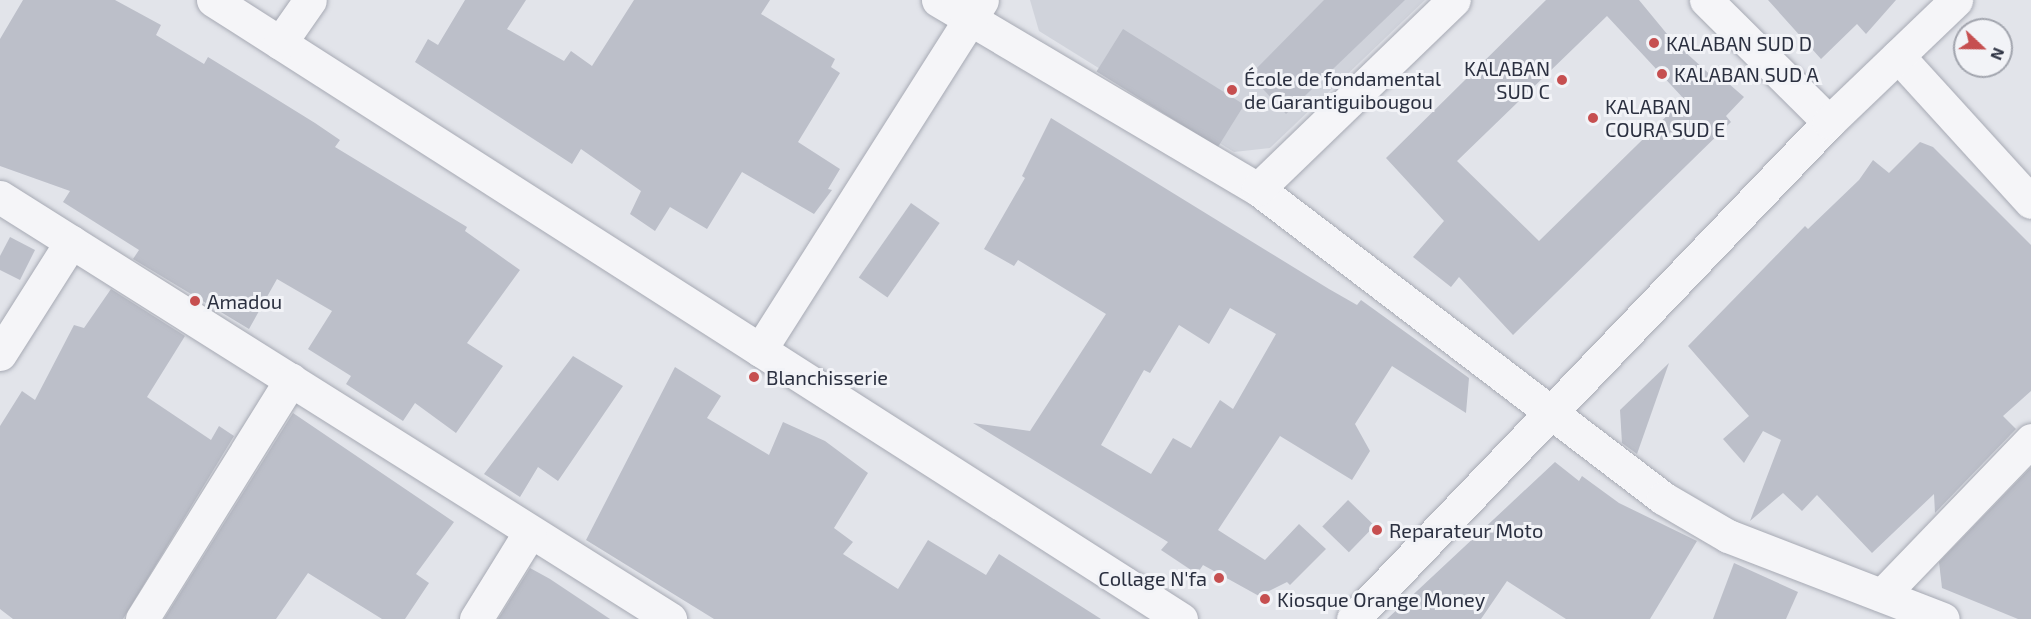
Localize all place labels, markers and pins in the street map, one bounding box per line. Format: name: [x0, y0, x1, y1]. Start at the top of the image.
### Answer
place label: KALABAN SUD D: [1666, 31, 1812, 55]
marker: KALABAN SUD D: [1647, 36, 1661, 50]
place label: KALABAN SUD C: [1464, 56, 1550, 103]
place label: KALABAN SUD A: [1674, 62, 1819, 86]
place label: École de fondamental de Garantiguibougou: [1244, 66, 1441, 113]
marker: KALABAN SUD A: [1655, 67, 1669, 81]
marker: KALABAN SUD C: [1555, 73, 1569, 87]
marker: École de fondamental de Garantiguibougou: [1225, 83, 1239, 97]
place label: KALABAN COURA SUD E: [1605, 94, 1726, 141]
marker: KALABAN COURA SUD E: [1586, 111, 1600, 125]
place label: Amadou: [207, 289, 282, 313]
marker: Amadou: [188, 294, 202, 308]
place label: Blanchisserie: [766, 365, 888, 389]
marker: Blanchisserie: [747, 370, 761, 384]
place label: Reparateur Moto: [1389, 518, 1544, 542]
marker: Reparateur Moto: [1370, 523, 1384, 537]
place label: Collage N'fa: [1098, 566, 1207, 590]
marker: Collage N'fa: [1212, 571, 1226, 585]
place label: Kiosque Orange Money: [1277, 587, 1485, 611]
marker: Kiosque Orange Money: [1258, 592, 1272, 606]

